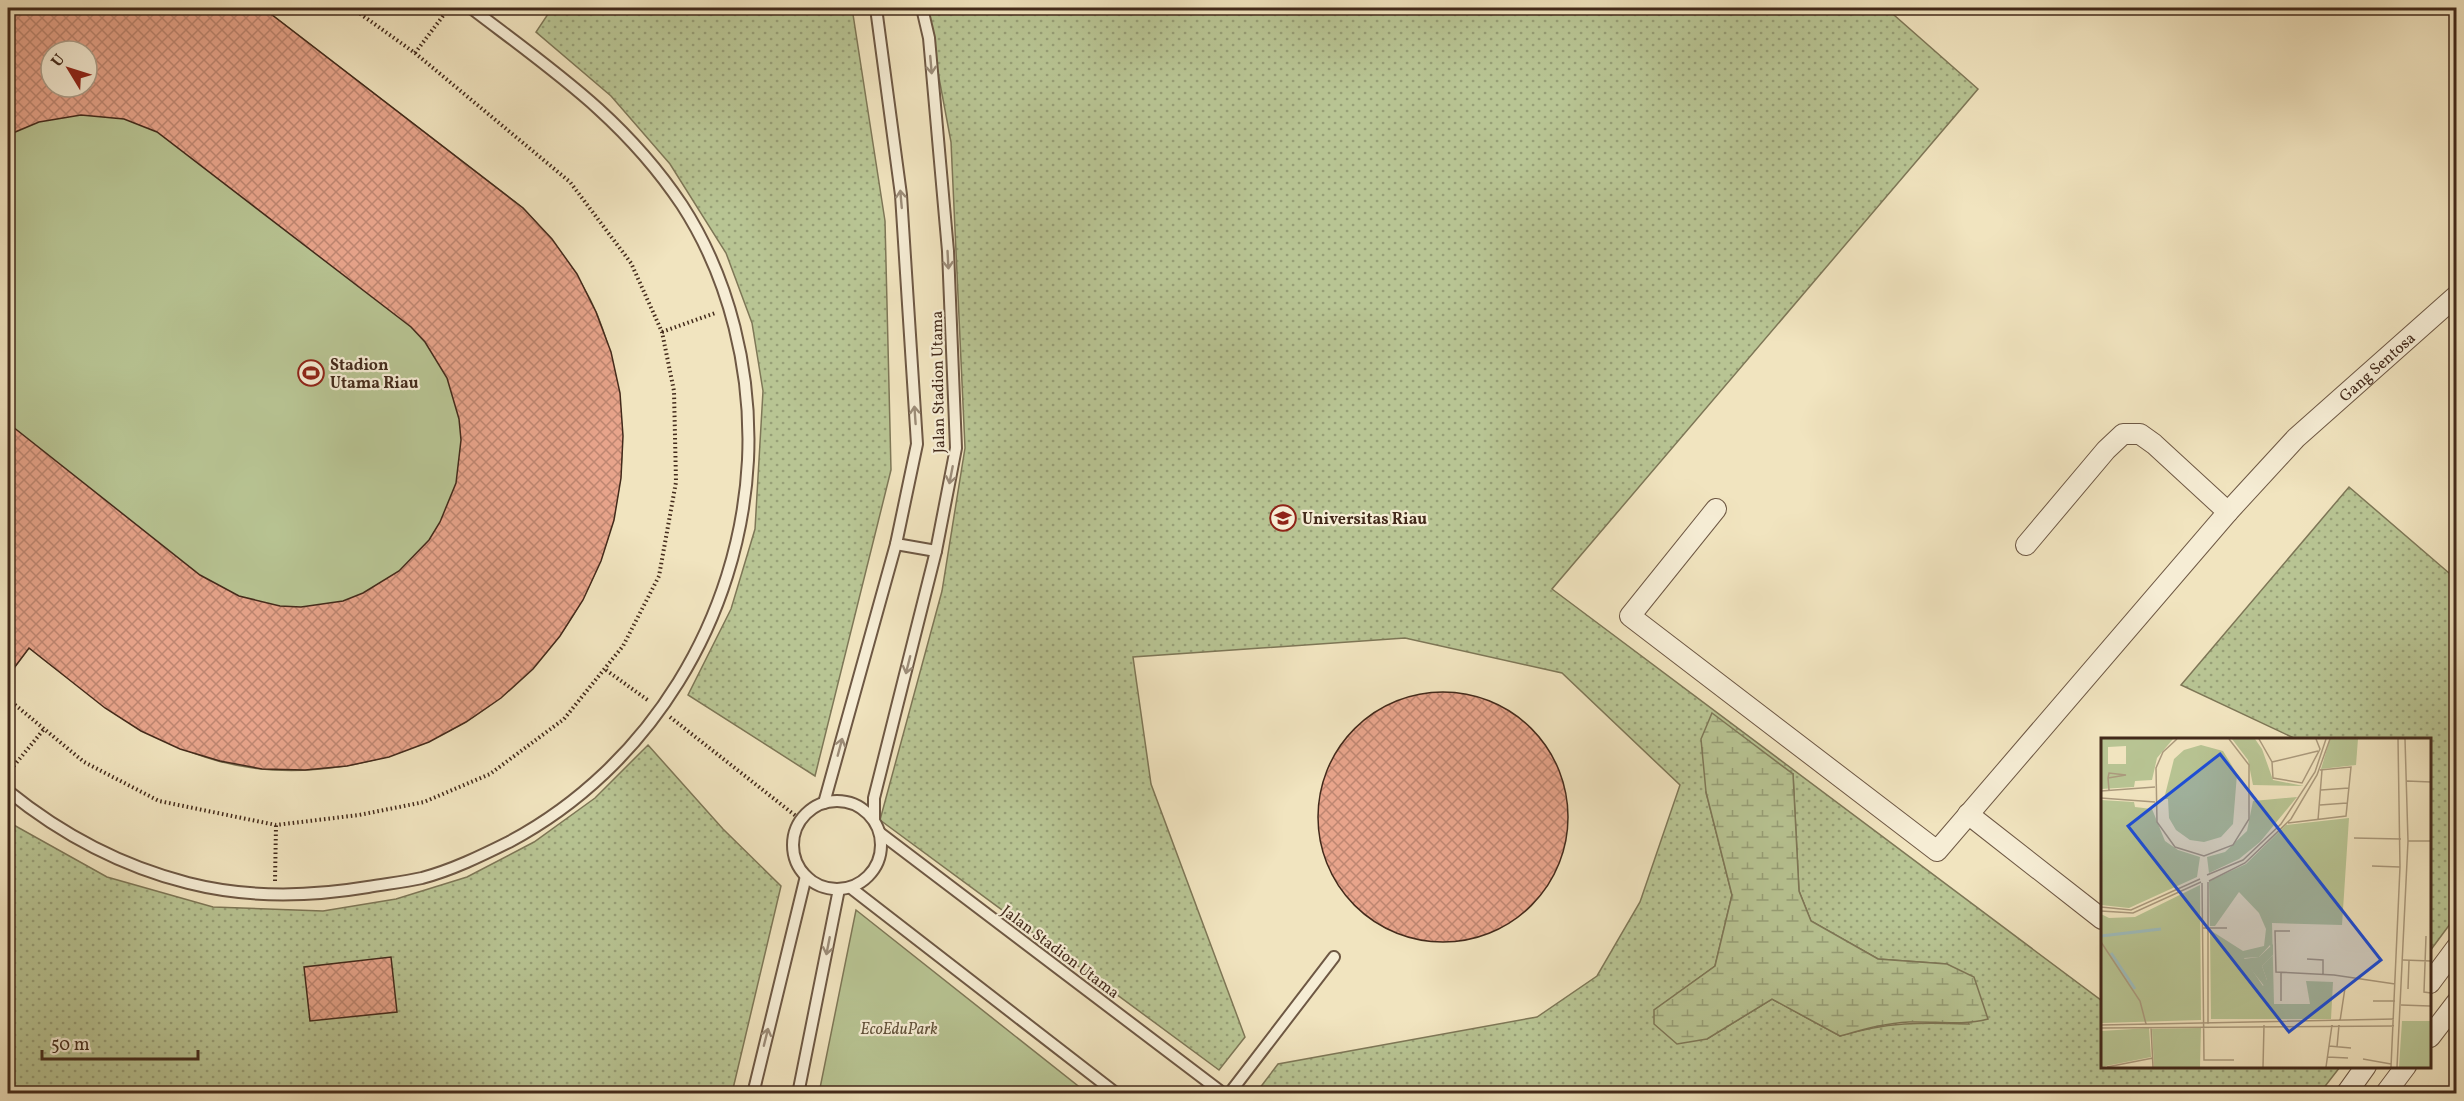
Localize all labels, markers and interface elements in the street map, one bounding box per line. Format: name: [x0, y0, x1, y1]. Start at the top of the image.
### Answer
north arrow: [39, 39, 99, 99]
text: U: [47, 50, 71, 72]
one-way arrow: [926, 55, 937, 75]
one-way arrow: [895, 190, 906, 209]
one-way arrow: [942, 249, 953, 269]
street label: Jalan Stadion Utama: [927, 310, 951, 454]
street label: Gang Sentosa: [2335, 328, 2421, 408]
place label: Stadion Utama Riau: [330, 355, 419, 395]
sports icon: Stadion Utama Riau: [296, 358, 326, 388]
one-way arrow: [909, 405, 920, 425]
one-way arrow: [945, 465, 956, 484]
school or university icon: Universitas Riau: [1268, 503, 1298, 533]
place label: Universitas Riau: [1302, 509, 1427, 531]
one-way arrow: [902, 655, 914, 674]
one-way arrow: [835, 738, 846, 757]
inset map: [2101, 738, 2431, 1068]
street label: Jalan Stadion Utama: [996, 901, 1123, 1004]
one-way arrow: [822, 936, 833, 956]
park label: EcoEduPark: [860, 1019, 938, 1041]
scale bar: [42, 1023, 198, 1061]
one-way arrow: [761, 1027, 773, 1046]
text: 50 m: [51, 1033, 90, 1058]

